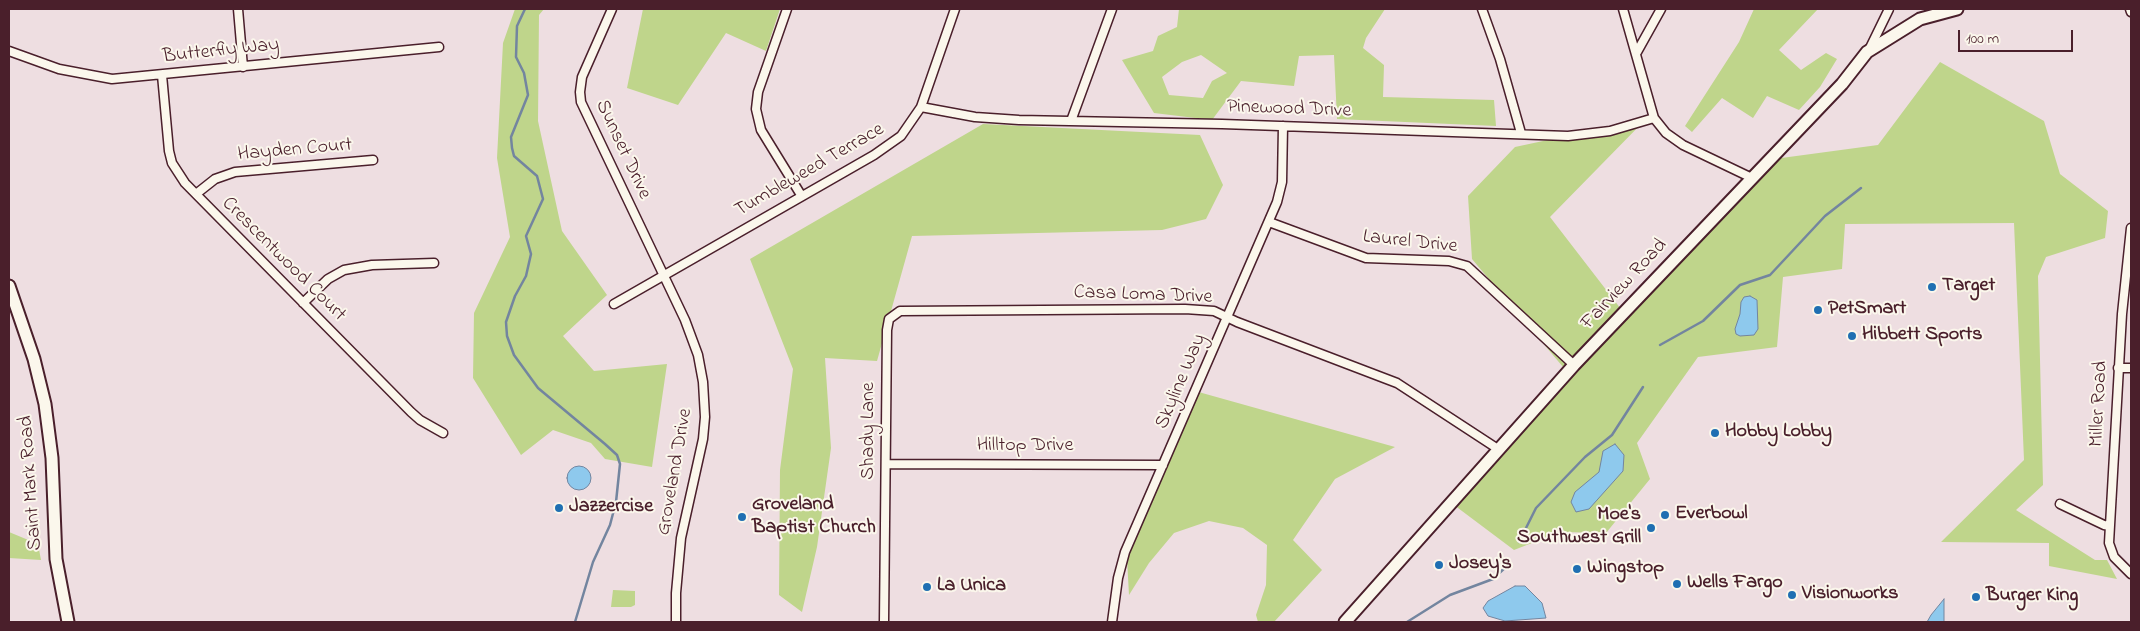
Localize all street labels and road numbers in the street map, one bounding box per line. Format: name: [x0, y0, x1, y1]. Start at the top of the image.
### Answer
street label: Butterfly Way: [162, 34, 280, 70]
street label: Pinewood Drive: [1226, 96, 1352, 124]
street label: Sunset Drive: [589, 97, 655, 203]
street label: Tumbleweed Terrace: [731, 119, 889, 223]
street label: Hayden Court: [237, 134, 353, 168]
street label: Crescentwood Court: [216, 193, 350, 327]
street label: Laurel Drive: [1362, 226, 1458, 260]
street label: Fairview Road: [1577, 235, 1673, 335]
street label: Casa Loma Drive: [1073, 282, 1213, 310]
street label: Skyline Way: [1151, 331, 1213, 433]
street label: Miller Road: [2086, 360, 2114, 448]
street label: Shady Lane: [858, 382, 882, 480]
street label: Groveland Drive: [653, 407, 699, 537]
street label: Saint Mark Road: [15, 415, 49, 551]
street label: Hilltop Drive: [977, 435, 1073, 459]

